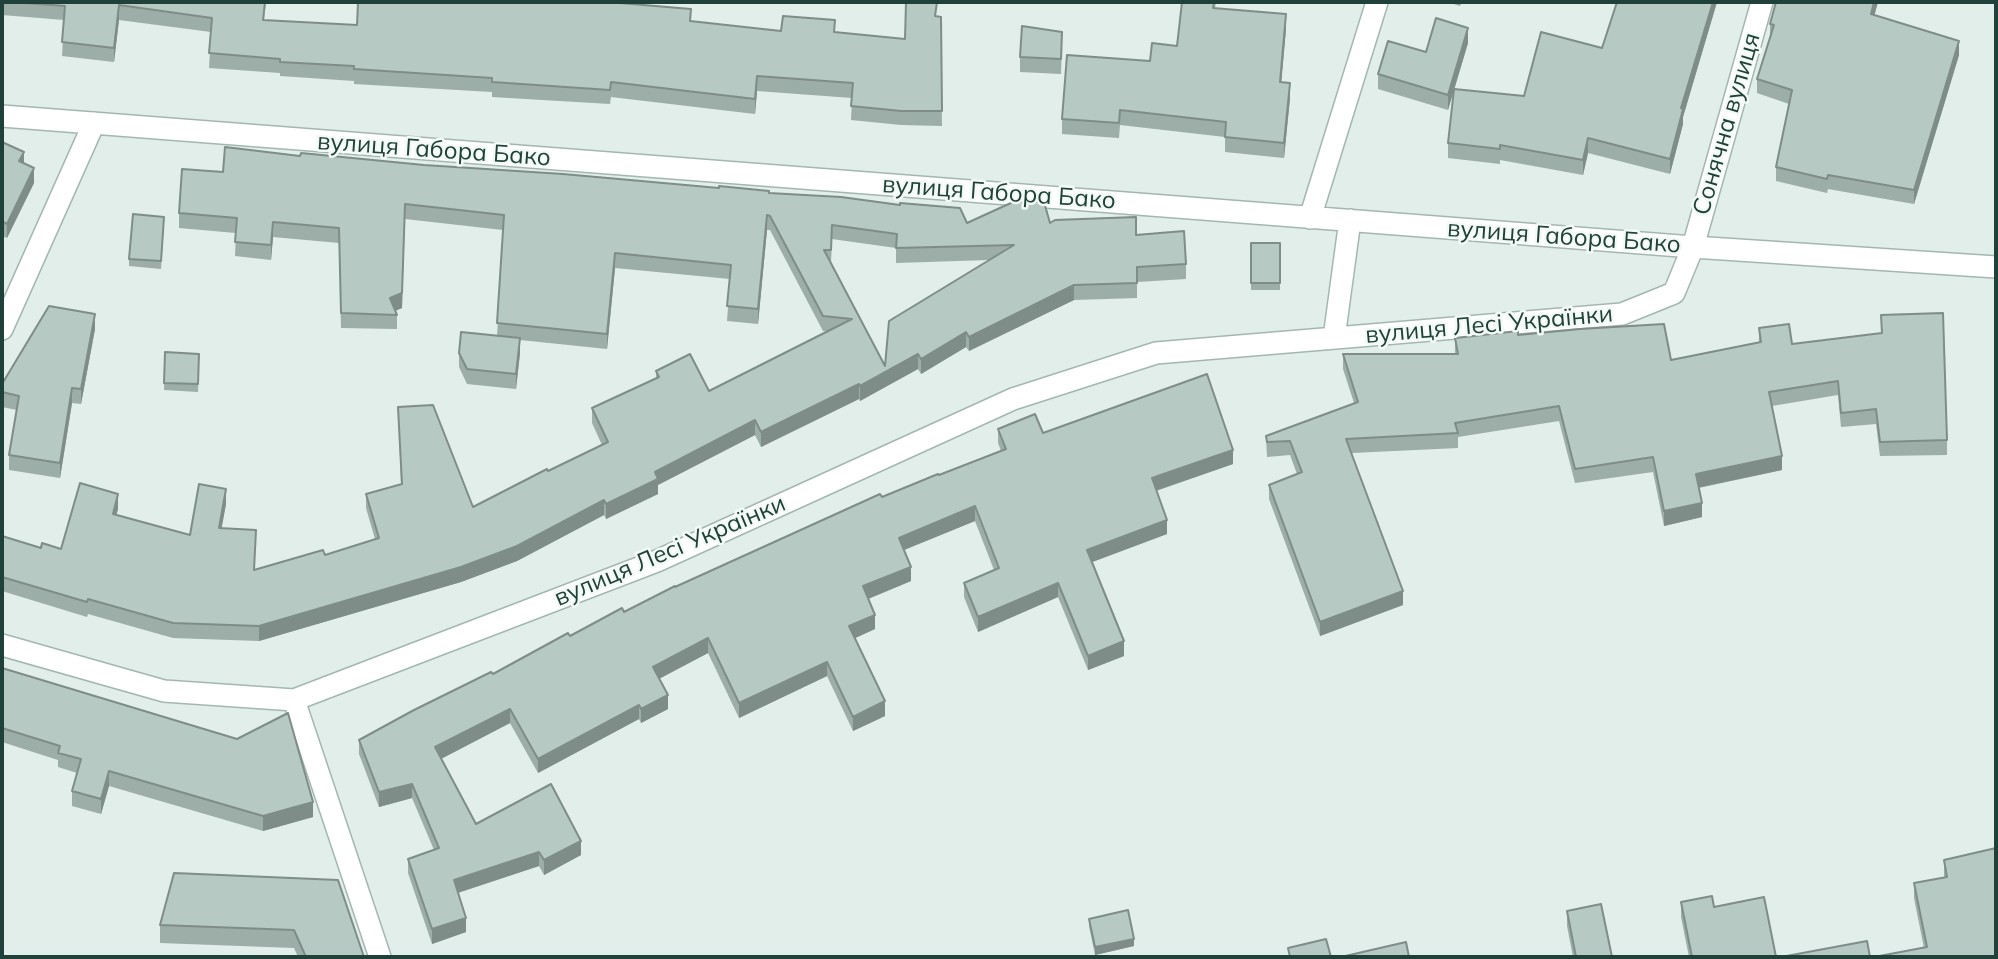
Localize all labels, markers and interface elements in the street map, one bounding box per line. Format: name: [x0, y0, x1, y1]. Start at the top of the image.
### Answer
street label: Сонячна вулиця: [1687, 30, 1767, 218]
street label: вулиця Габора Бако: [316, 127, 552, 173]
street label: вулиця Габора Бако: [881, 170, 1117, 216]
street label: вулиця Габора Бако: [1446, 214, 1682, 260]
street label: вулиця Лесі Українки: [1364, 300, 1614, 350]
street label: вулиця Лесі Українки: [550, 489, 790, 613]

